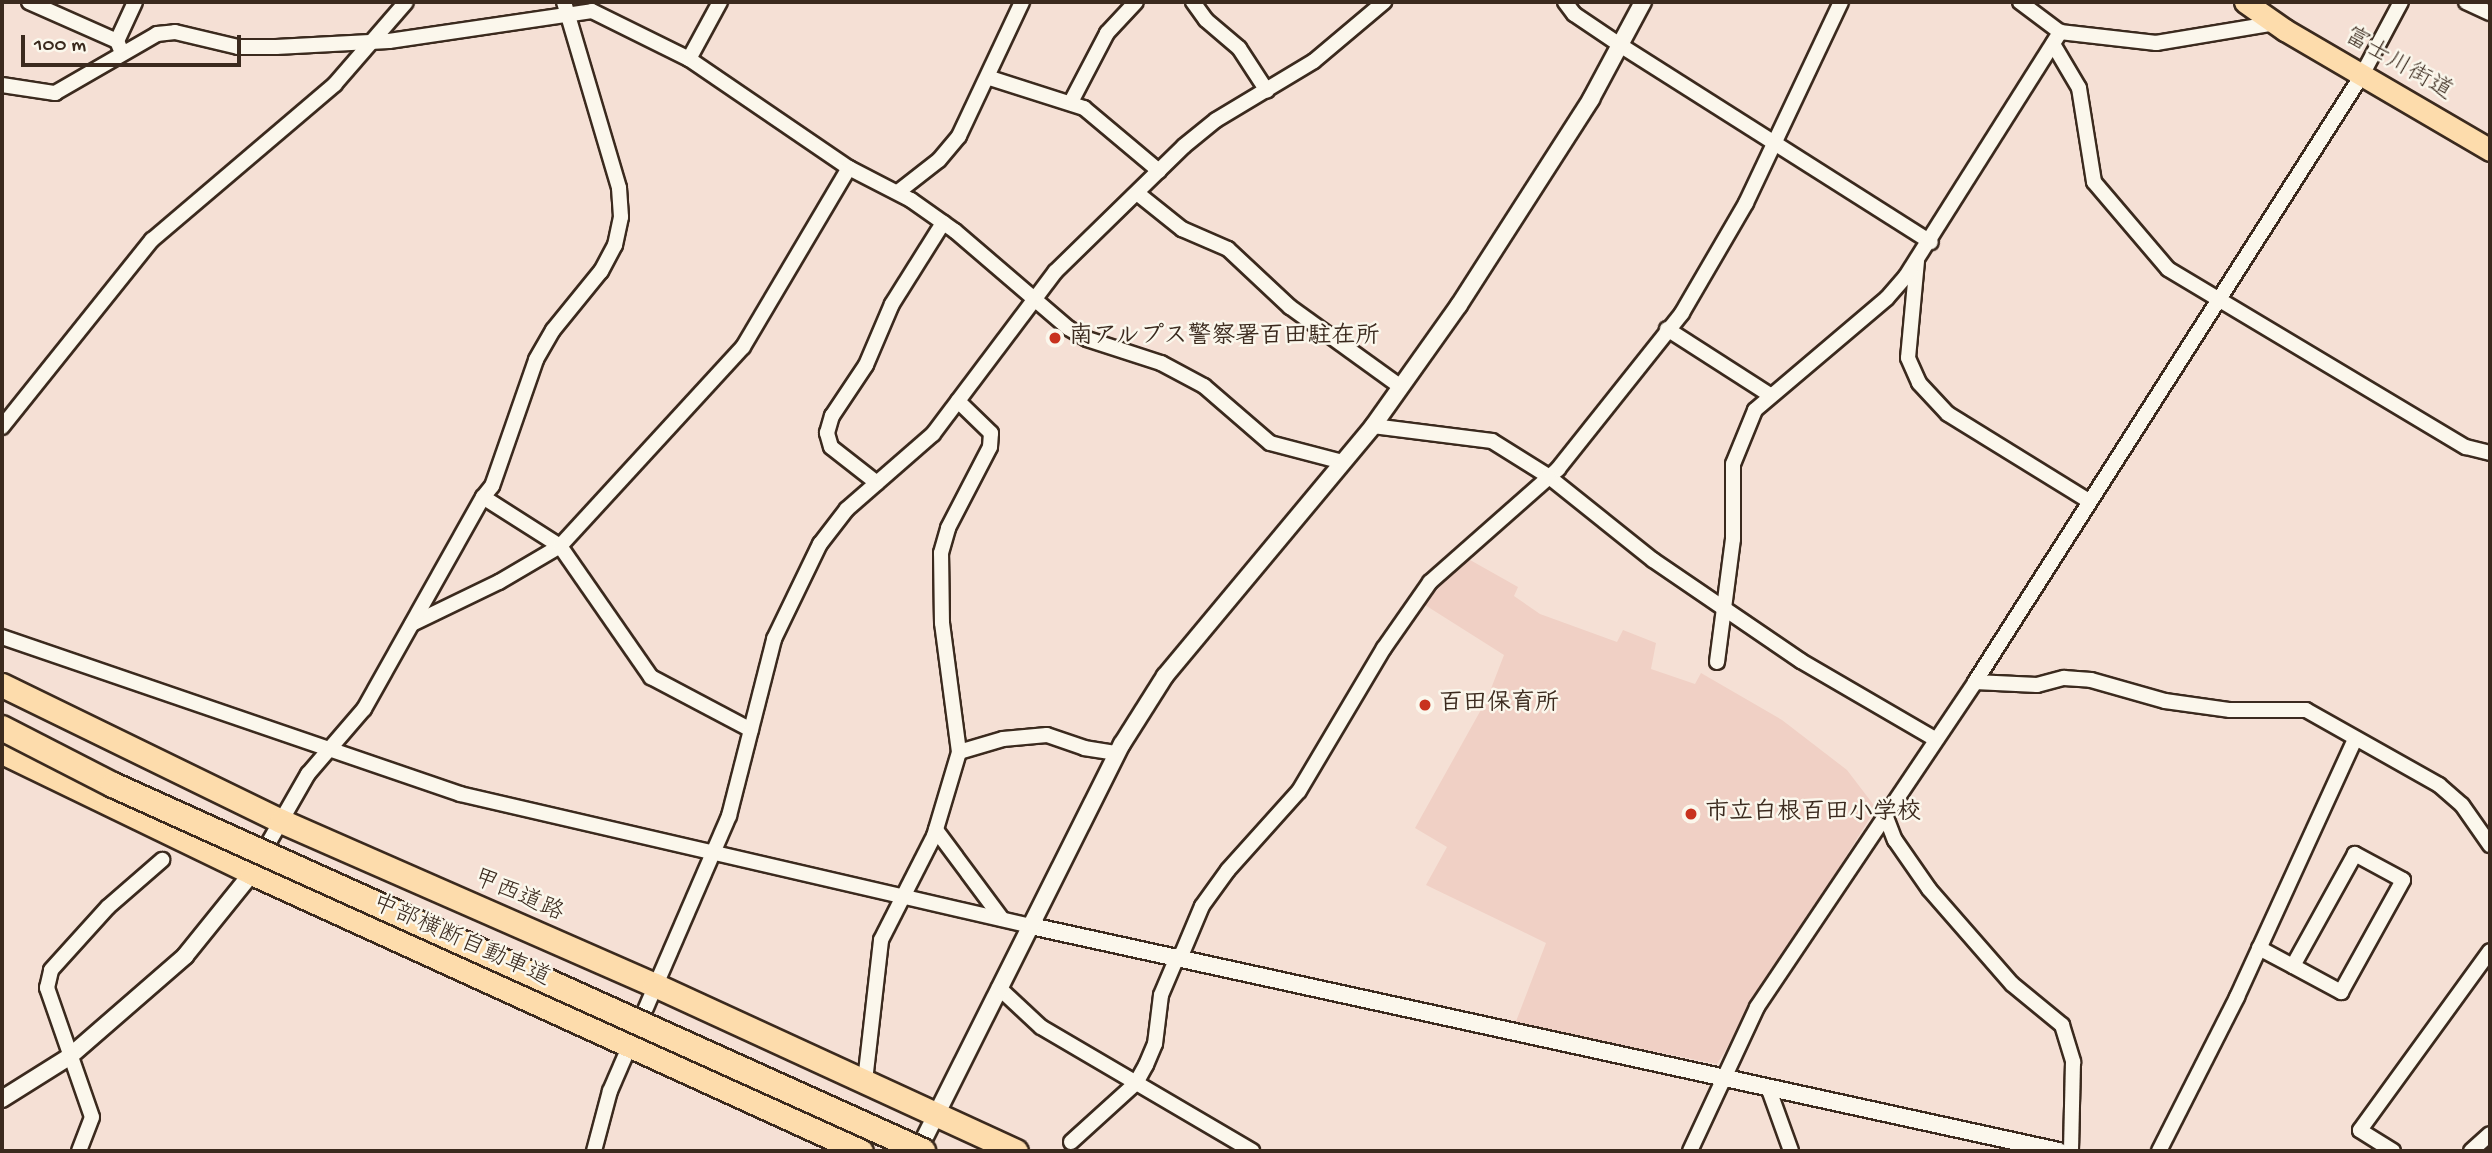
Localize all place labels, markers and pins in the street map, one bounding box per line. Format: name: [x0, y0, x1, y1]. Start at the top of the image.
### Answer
place label: 南アルプス警察署百田駐在所: [1069, 324, 1381, 352]
marker: 南アルプス警察署百田駐在所: [1047, 330, 1063, 346]
place label: 百田保育所: [1439, 691, 1559, 719]
marker: 百田保育所: [1417, 697, 1433, 713]
place label: 市立白根百田小学校: [1705, 800, 1921, 828]
marker: 市立白根百田小学校: [1683, 806, 1699, 822]

